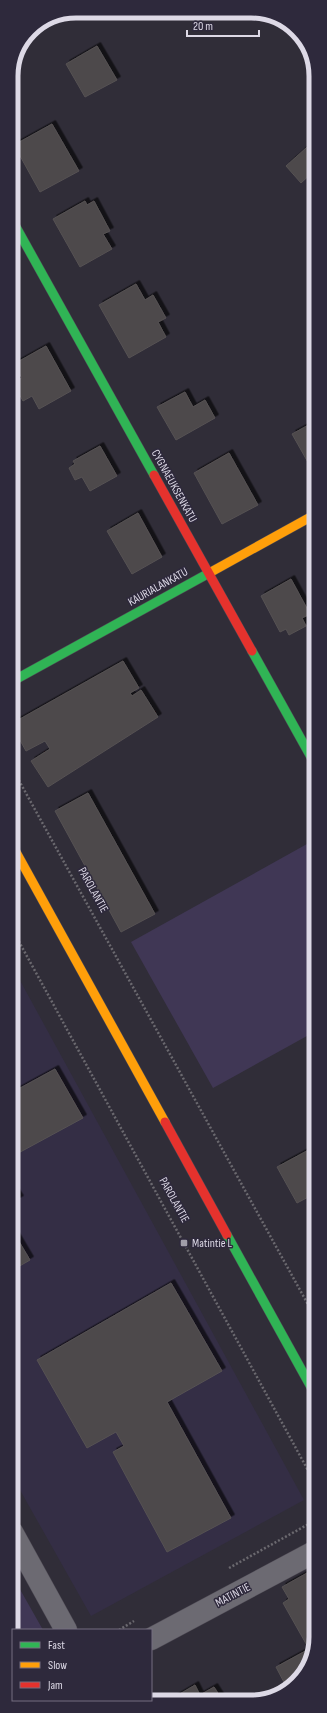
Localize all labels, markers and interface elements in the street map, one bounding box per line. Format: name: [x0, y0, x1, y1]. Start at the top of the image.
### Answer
scale bar: [187, 12, 259, 38]
text: 20 m: [193, 19, 213, 34]
street label: CYGNAEUKSENKATU: [148, 447, 200, 525]
street label: KAURIALANKATU: [125, 564, 191, 610]
street label: PAROLANTIE: [74, 865, 112, 915]
street label: PAROLANTIE: [155, 1175, 193, 1225]
place label: Matintie L: [192, 1236, 232, 1251]
marker: Matintie L: [179, 1238, 189, 1248]
street label: MATINTIE: [213, 1580, 253, 1610]
legend: [12, 1629, 152, 1701]
text: Fast: [48, 1638, 65, 1653]
text: Slow: [48, 1658, 67, 1673]
text: Jam: [47, 1678, 63, 1693]

